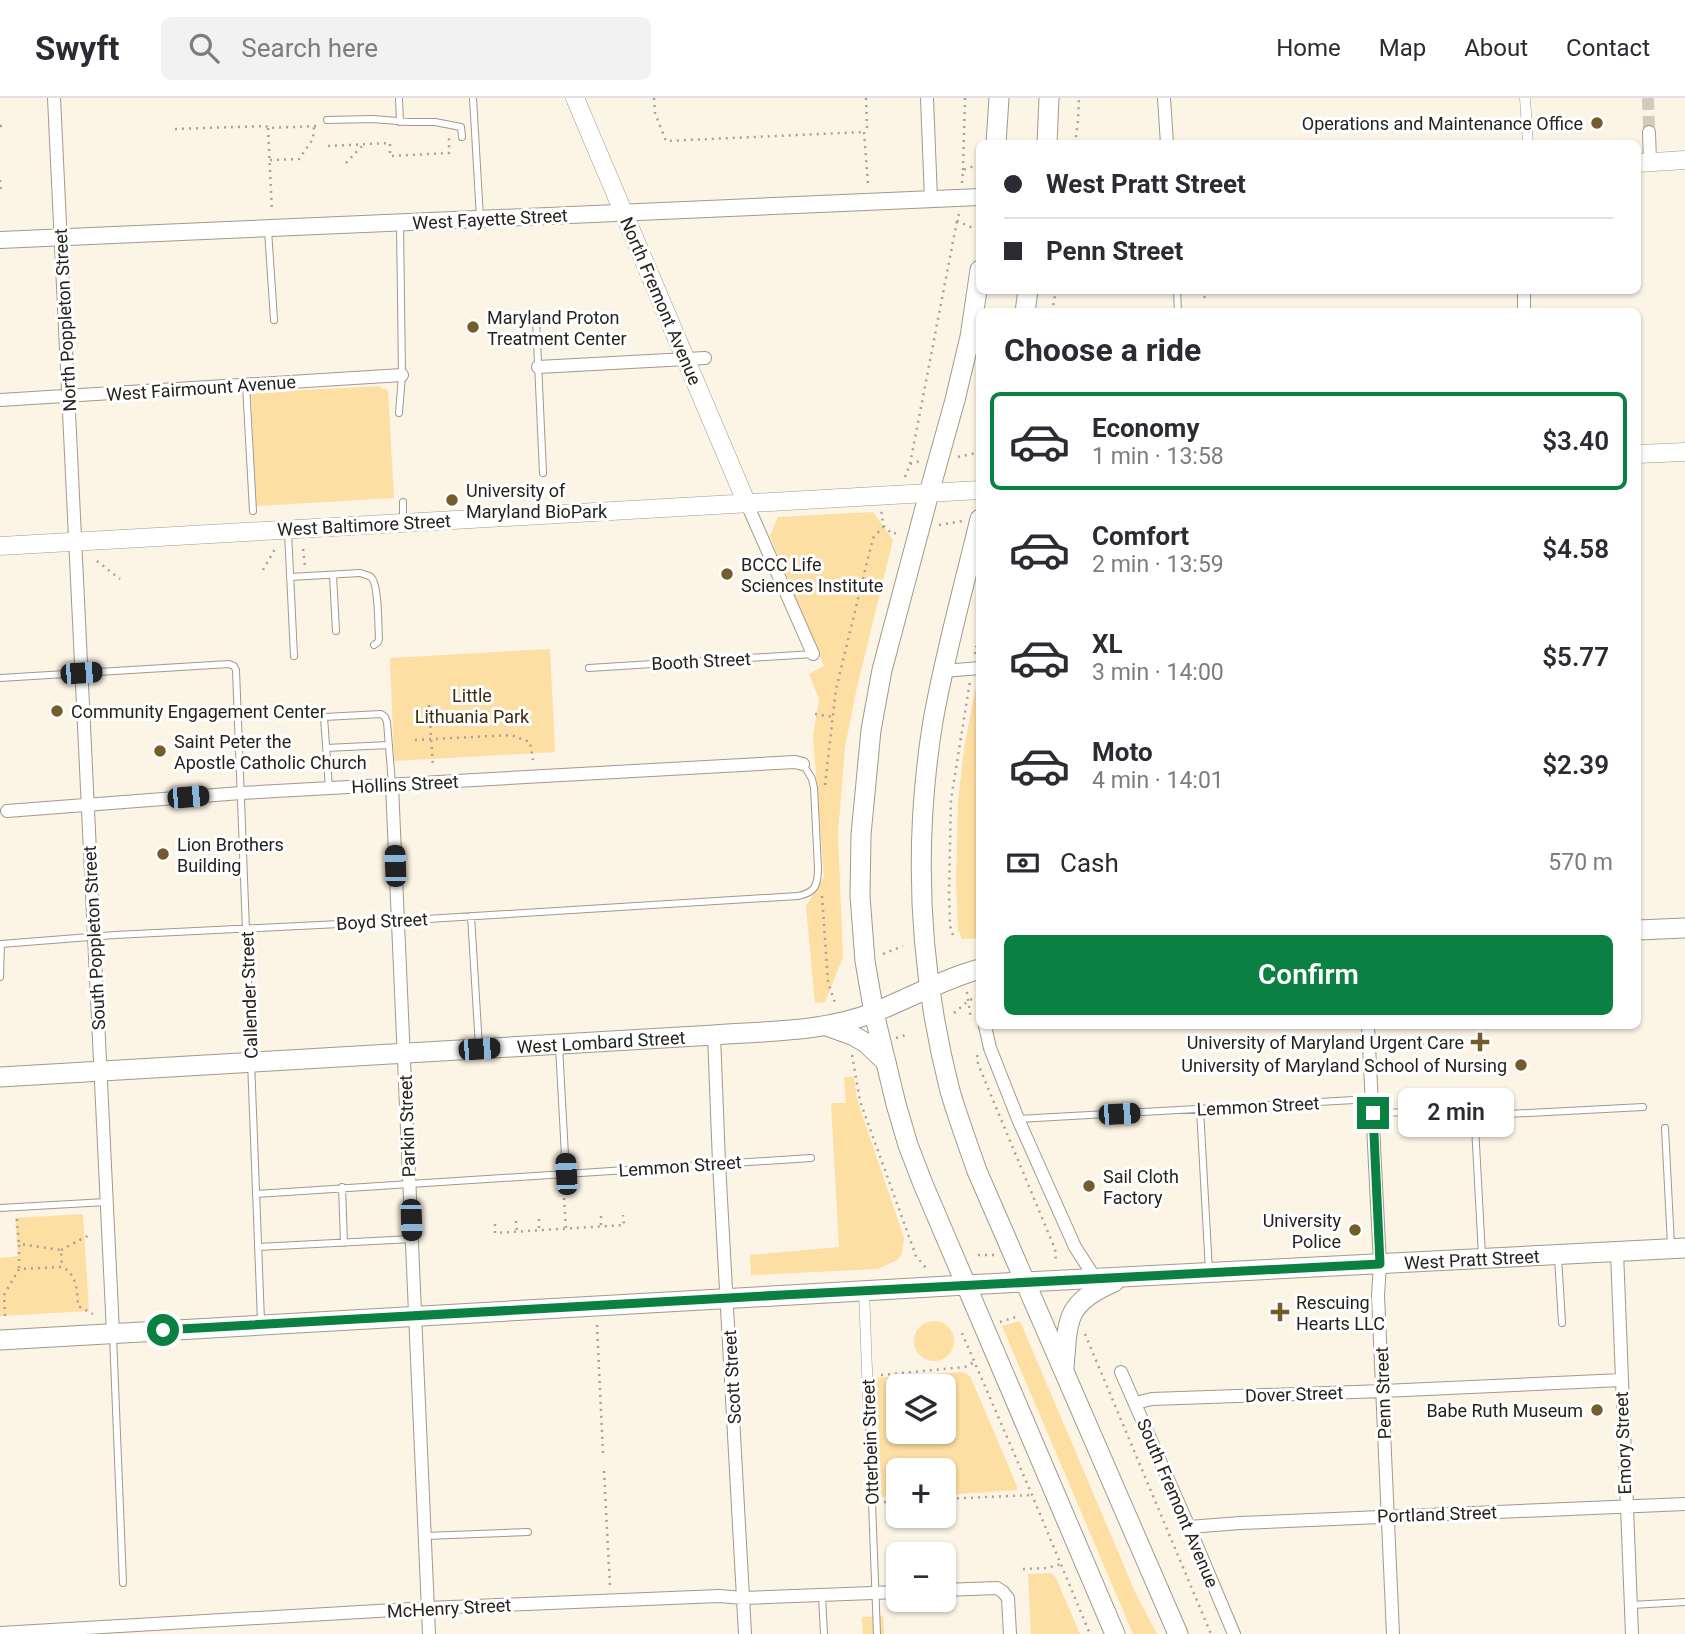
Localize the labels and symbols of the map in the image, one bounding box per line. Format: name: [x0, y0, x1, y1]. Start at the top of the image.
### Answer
place label: Operations and Maintenance Office: [1302, 113, 1583, 134]
marker: Operations and Maintenance Office: [1589, 115, 1605, 131]
street label: West Fayette Street: [412, 204, 568, 234]
street label: North Fremont Avenue: [616, 214, 706, 388]
street label: North Poppleton Street: [50, 228, 80, 412]
place label: Maryland Proton Treatment Center: [487, 307, 627, 349]
marker: Maryland Proton Treatment Center: [465, 319, 481, 335]
street label: West Fairmount Avenue: [106, 371, 296, 405]
place label: University of Maryland BioPark: [466, 480, 608, 522]
marker: University of Maryland BioPark: [444, 492, 460, 508]
street label: West Baltimore Street: [277, 510, 452, 540]
place label: BCCC Life Sciences Institute: [741, 554, 883, 596]
marker: BCCC Life Sciences Institute: [719, 566, 735, 582]
street label: Booth Street: [651, 648, 751, 674]
car: [60, 661, 103, 685]
park label: Little Lithuania Park: [415, 685, 530, 727]
place label: Community Engagement Center: [71, 701, 326, 722]
marker: Community Engagement Center: [49, 703, 65, 719]
place label: Saint Peter the Apostle Catholic Church: [174, 731, 367, 773]
marker: Saint Peter the Apostle Catholic Church: [152, 743, 168, 759]
street label: Hollins Street: [351, 771, 459, 797]
car: [167, 785, 210, 809]
place label: Lion Brothers Building: [177, 834, 284, 876]
street label: South Poppleton Street: [79, 845, 109, 1031]
car: [384, 845, 407, 887]
marker: Lion Brothers Building: [155, 846, 171, 862]
street label: Boyd Street: [336, 908, 429, 934]
street label: Callender Street: [236, 931, 262, 1059]
street label: West Lombard Street: [516, 1026, 686, 1057]
place label: University of Maryland Urgent Care: [1187, 1032, 1464, 1053]
marker: University of Maryland Urgent Care: [1470, 1032, 1490, 1052]
car: [458, 1037, 501, 1061]
place label: University of Maryland School of Nursing: [1181, 1055, 1507, 1076]
marker: University of Maryland School of Nursing: [1513, 1057, 1529, 1073]
street label: Parkin Street: [395, 1074, 419, 1178]
callout: 2 min: [1398, 1088, 1513, 1138]
street label: Lemmon Street: [1196, 1092, 1320, 1120]
route end: [1357, 1097, 1389, 1129]
car: [1098, 1102, 1141, 1126]
street label: Lemmon Street: [618, 1151, 742, 1181]
car: [555, 1152, 578, 1196]
place label: Sail Cloth Factory: [1103, 1166, 1179, 1208]
marker: Sail Cloth Factory: [1081, 1178, 1097, 1194]
car: [400, 1199, 423, 1241]
place label: University Police: [1263, 1210, 1341, 1252]
marker: University Police: [1347, 1222, 1363, 1238]
street label: West Pratt Street: [1404, 1245, 1540, 1273]
place label: Rescuing Hearts LLC: [1296, 1292, 1385, 1334]
marker: Rescuing Hearts LLC: [1270, 1302, 1290, 1322]
route start: [147, 1314, 179, 1346]
street label: Scott Street: [719, 1329, 745, 1425]
street label: Penn Street: [1371, 1346, 1395, 1440]
street label: Otterbein Street: [857, 1379, 883, 1505]
street label: Dover Street: [1245, 1382, 1344, 1406]
street label: Emory Street: [1611, 1391, 1635, 1495]
place label: Babe Ruth Museum: [1426, 1400, 1583, 1421]
marker: Babe Ruth Museum: [1589, 1402, 1605, 1418]
street label: South Fremont Avenue: [1133, 1415, 1223, 1591]
street label: Portland Street: [1377, 1501, 1498, 1527]
street label: McHenry Street: [386, 1594, 512, 1622]

